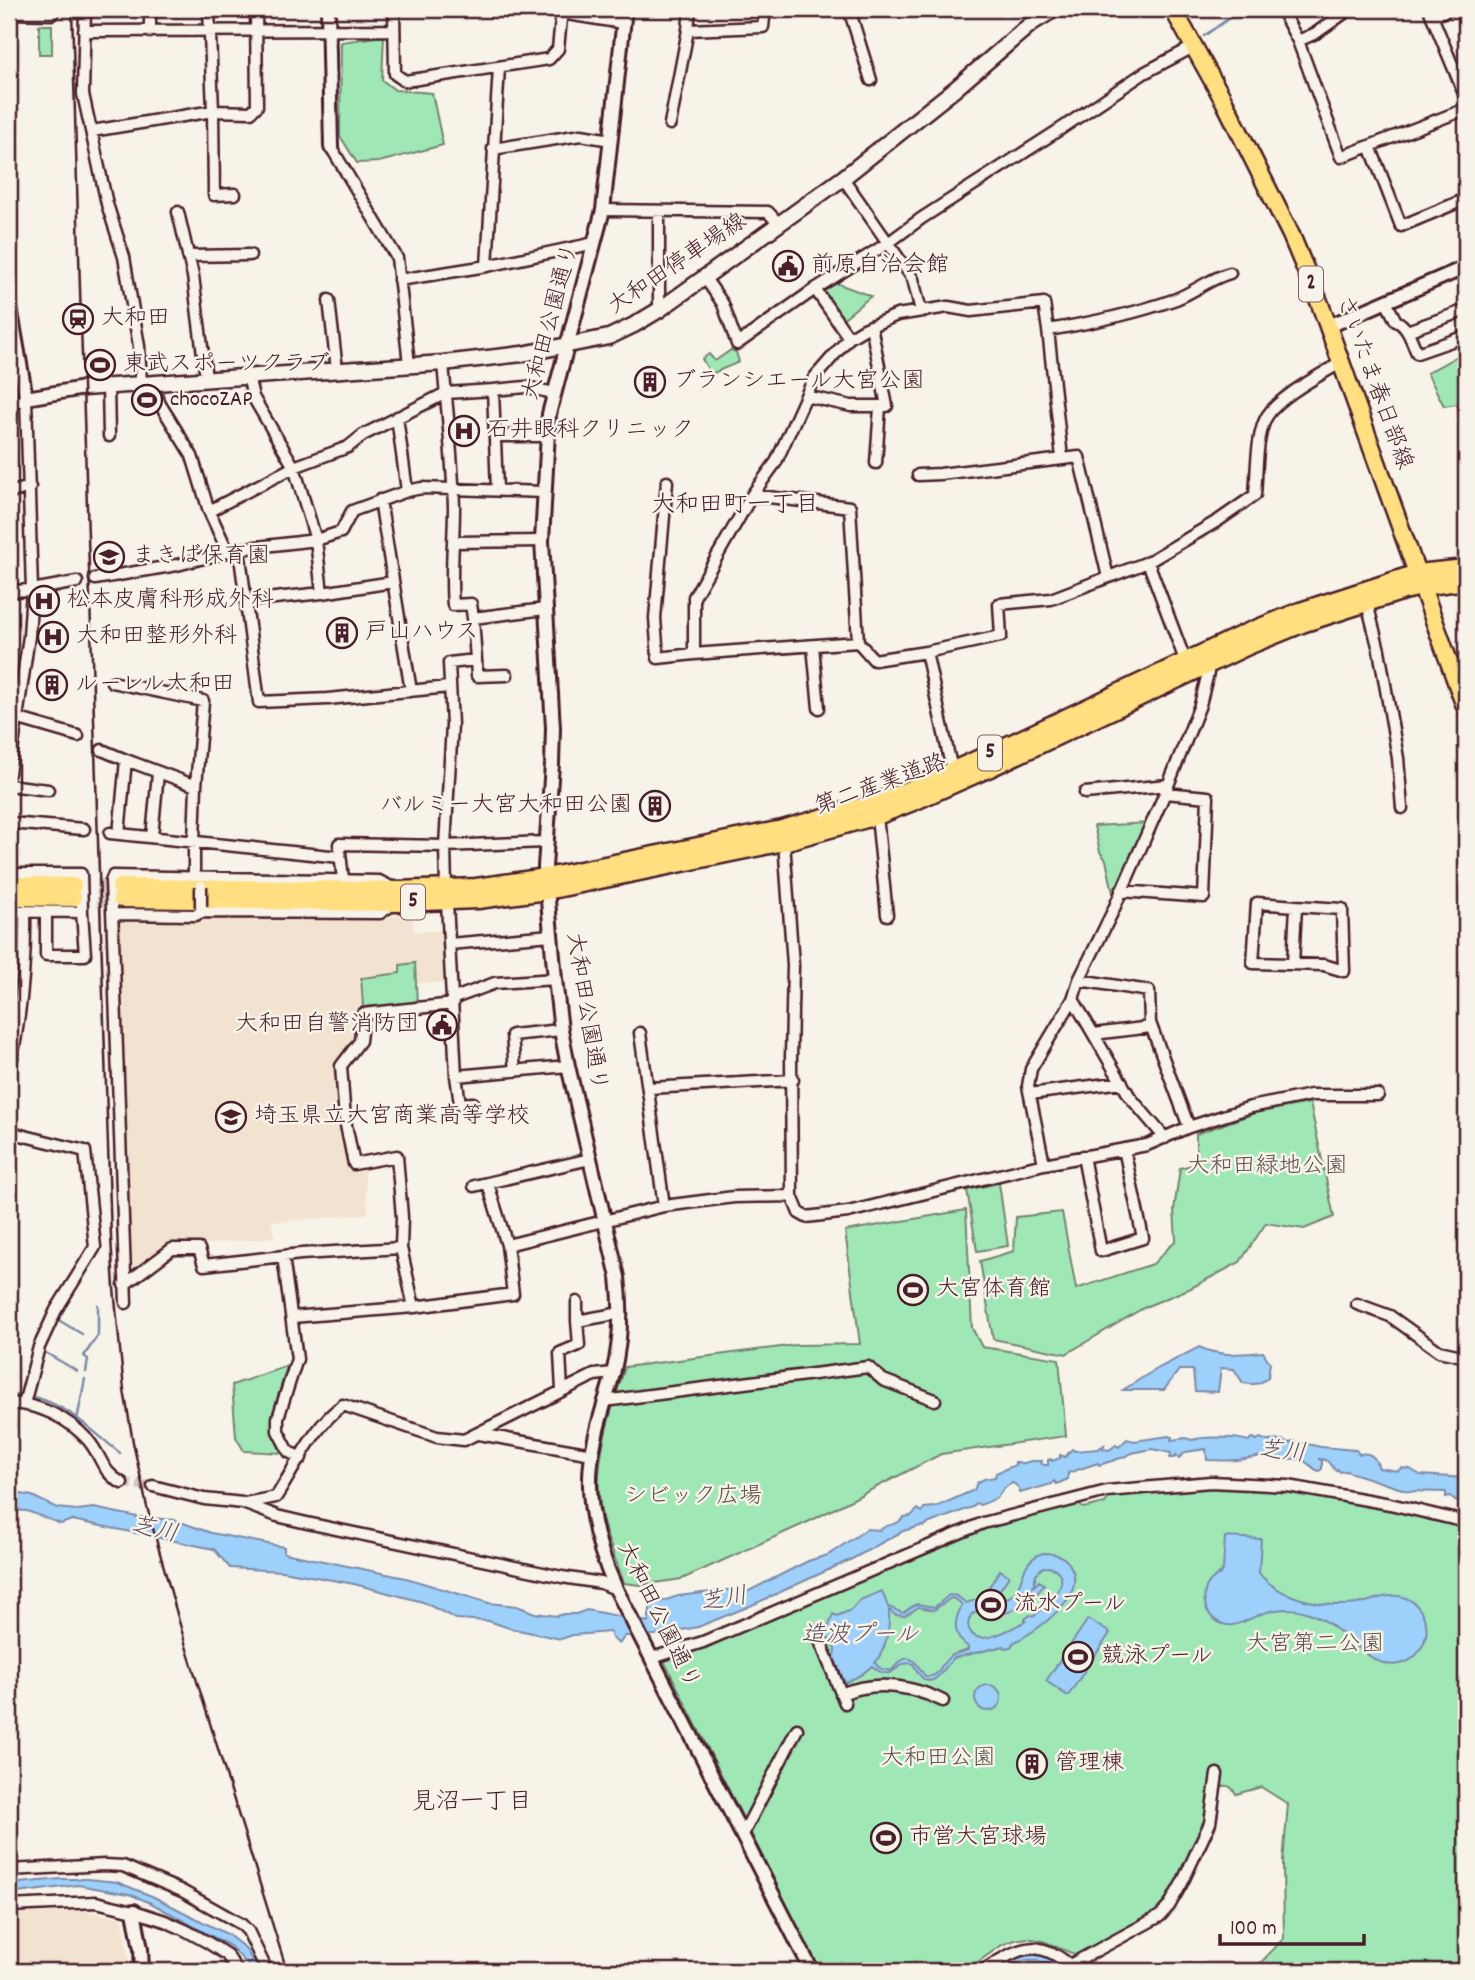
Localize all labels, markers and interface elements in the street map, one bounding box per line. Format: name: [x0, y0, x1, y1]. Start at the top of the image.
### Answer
street label: 大和田停車場線: [602, 206, 754, 324]
street label: 大和田公園通り: [515, 240, 589, 404]
public building icon: 前原自治会館: [771, 249, 805, 283]
place label: 前原自治会館: [811, 250, 949, 283]
road number: 2: [1299, 266, 1323, 302]
street label: さいたま春日部線: [1326, 291, 1420, 475]
station icon: 大和田: [61, 302, 95, 336]
place label: 大和田: [101, 303, 170, 336]
sports icon: 東武スポーツクラブ: [83, 348, 117, 382]
place label: 東武スポーツクラブ: [123, 349, 330, 382]
building icon: ブランシエール大宮公園: [633, 365, 667, 399]
place label: ブランシエール大宮公園: [673, 366, 925, 399]
sports icon: chocoZAP: [130, 383, 164, 417]
place label: chocoZAP: [170, 384, 253, 417]
hospital icon: 石井眼科クリニック: [447, 414, 481, 448]
place label: 石井眼科クリニック: [487, 415, 694, 448]
district label: 大和田町一丁目: [651, 489, 819, 523]
school or university icon: まきば保育園: [92, 540, 126, 574]
place label: まきば保育園: [132, 541, 270, 574]
hospital icon: 松本皮膚科形成外科: [27, 584, 61, 618]
place label: 松本皮膚科形成外科: [67, 585, 274, 618]
building icon: 戸山ハウス: [325, 616, 359, 650]
place label: 戸山ハウス: [365, 617, 479, 650]
hospital icon: 大和田整形外科: [36, 620, 70, 654]
place label: 大和田整形外科: [76, 621, 237, 654]
building icon: ルーレル大和田: [35, 668, 69, 702]
place label: ルーレル大和田: [75, 669, 235, 702]
road number: 5: [978, 736, 1002, 770]
street label: 第二産業道路: [811, 747, 951, 825]
building icon: バルミー大宮大和田公園: [638, 789, 672, 823]
place label: バルミー大宮大和田公園: [379, 790, 632, 823]
road number: 5: [401, 884, 425, 920]
street label: 大和田公園通り: [556, 930, 614, 1094]
public building icon: 大和田自警消防団: [425, 1008, 459, 1042]
place label: 大和田自警消防団: [235, 1009, 419, 1042]
school or university icon: 埼玉県立大宮商業高等学校: [214, 1100, 248, 1134]
place label: 埼玉県立大宮商業高等学校: [254, 1101, 530, 1134]
park label: 大和田緑地公園: [1187, 1151, 1348, 1184]
sports icon: 大宮体育館: [896, 1273, 930, 1307]
place label: 大宮体育館: [936, 1274, 1051, 1307]
water label: 芝川: [1257, 1434, 1307, 1472]
park label: シビック広場: [624, 1481, 762, 1514]
water label: 芝川: [127, 1509, 181, 1553]
street label: 大和田公園通り: [607, 1536, 707, 1696]
water label: 芝川: [697, 1580, 751, 1622]
sports icon: 流水プール: [974, 1588, 1008, 1622]
place label: 流水プール: [1014, 1589, 1126, 1622]
water label: 造波プール: [801, 1619, 920, 1653]
park label: 大宮第二公園: [1246, 1629, 1384, 1662]
sports icon: 競泳プール: [1061, 1640, 1095, 1674]
place label: 競泳プール: [1101, 1641, 1213, 1674]
park label: 大和田公園: [881, 1743, 996, 1776]
building icon: 管理棟: [1015, 1747, 1049, 1781]
place label: 管理棟: [1055, 1748, 1124, 1781]
district label: 見沼一丁目: [412, 1786, 532, 1820]
sports icon: 市営大宮球場: [869, 1821, 903, 1855]
place label: 市営大宮球場: [909, 1822, 1047, 1855]
scale bar: [1220, 1903, 1363, 1947]
text: 100 m: [1230, 1915, 1277, 1945]

